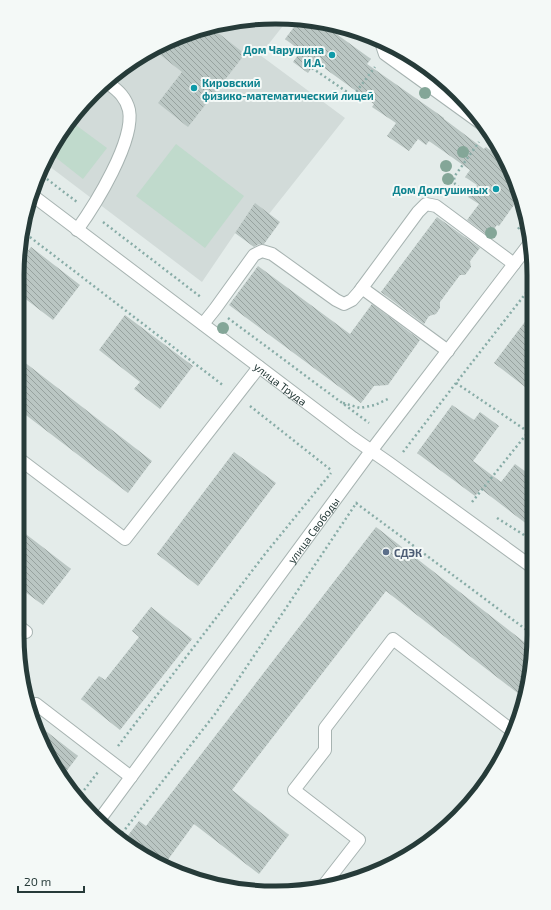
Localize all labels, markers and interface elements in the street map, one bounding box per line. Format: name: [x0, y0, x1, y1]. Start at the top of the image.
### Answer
place label: Дом Чарушина И.А.: [243, 43, 324, 69]
marker: Дом Чарушина И.А.: [327, 50, 337, 60]
place label: Кировский физико-математический лицей: [202, 76, 374, 102]
marker: Кировский физико-математический лицей: [189, 83, 199, 93]
place label: Дом Долгушиных: [392, 183, 489, 196]
marker: Дом Долгушиных: [491, 184, 501, 194]
street label: улица Труда: [251, 359, 310, 408]
street label: улица Свободы: [284, 494, 341, 566]
place label: СДЭК: [394, 546, 422, 559]
marker: СДЭК: [381, 547, 391, 557]
scale bar: [18, 868, 84, 894]
text: 20 m: [24, 874, 51, 888]

